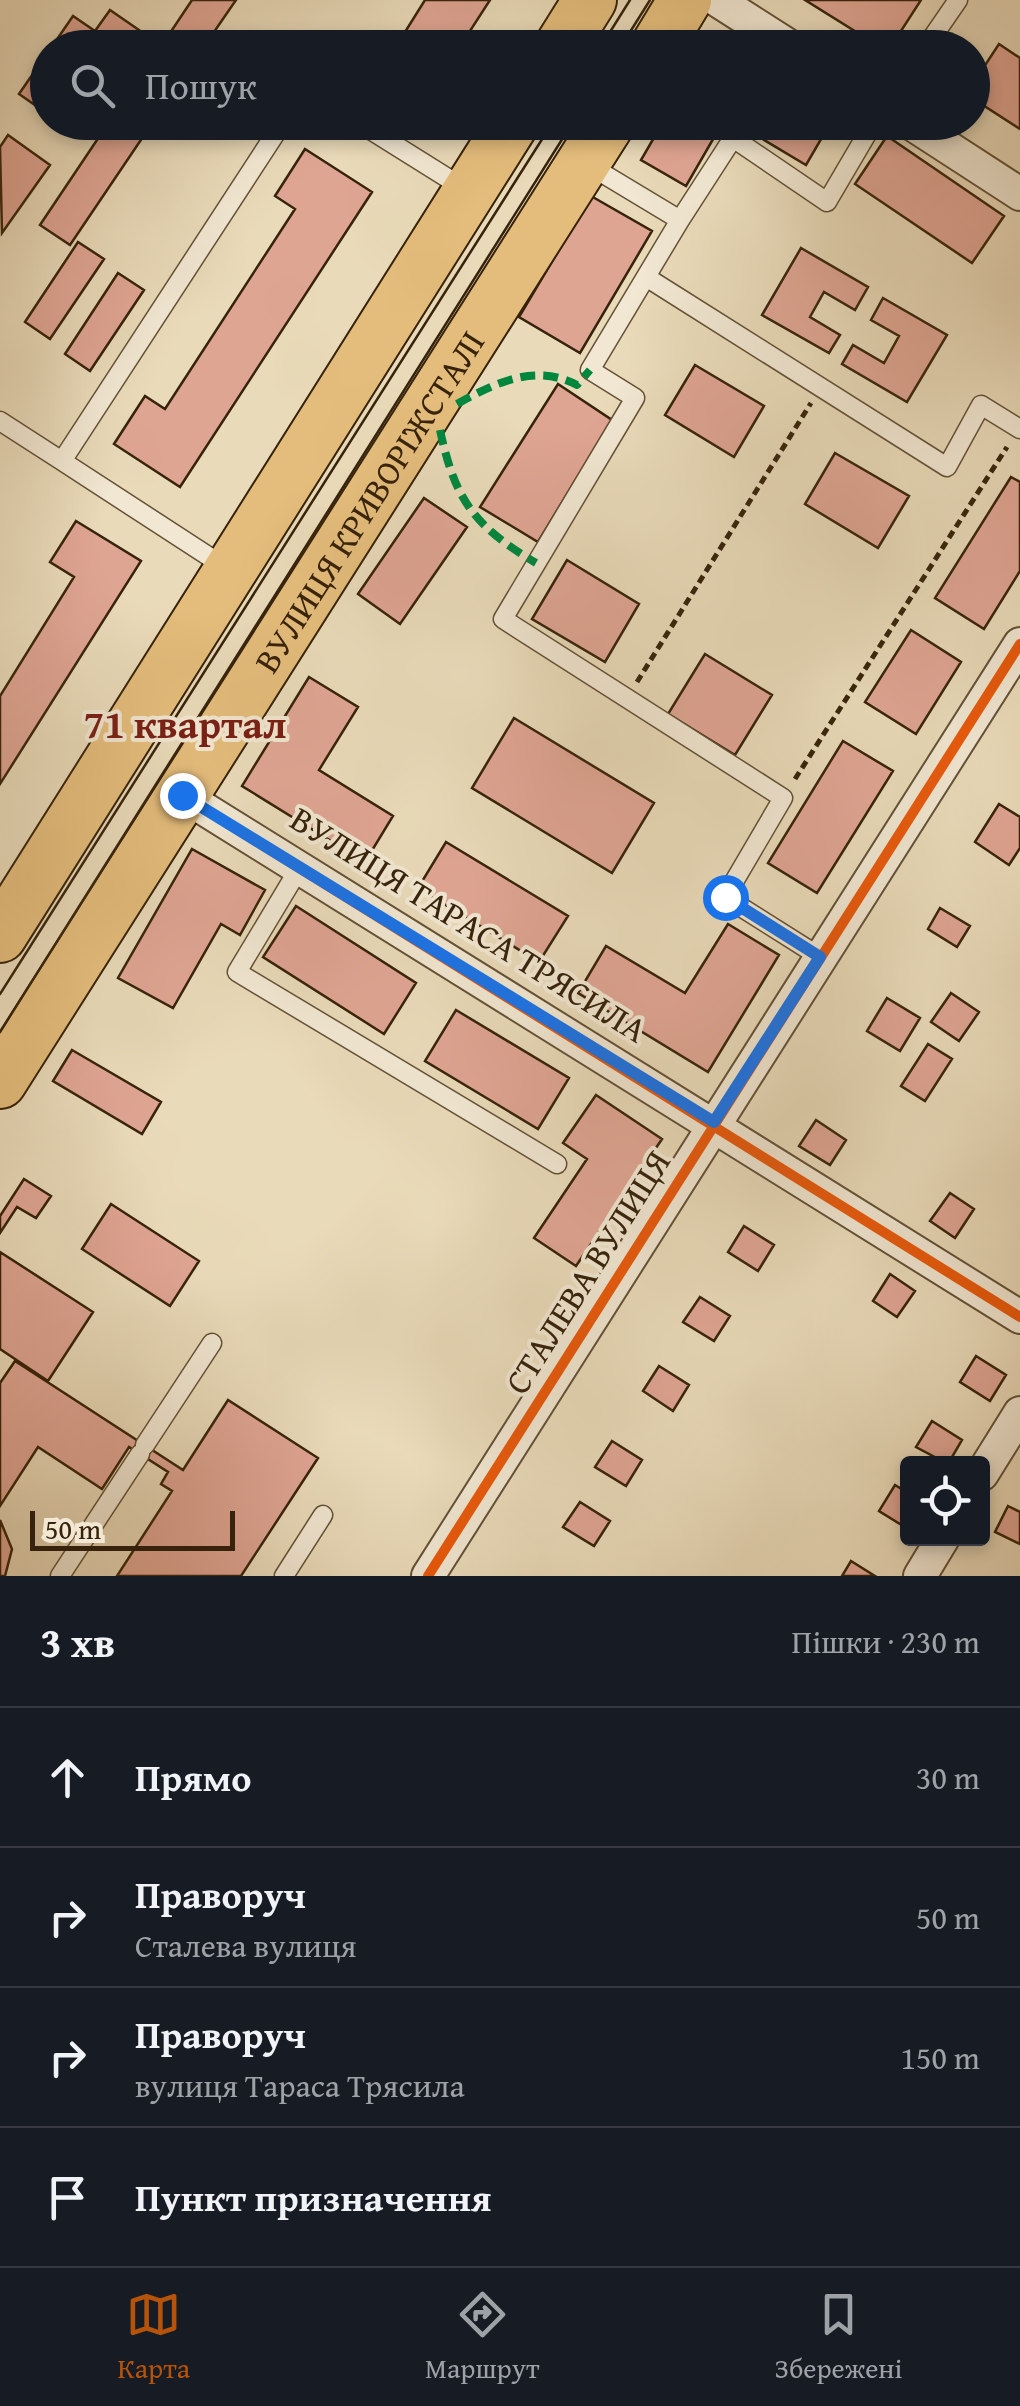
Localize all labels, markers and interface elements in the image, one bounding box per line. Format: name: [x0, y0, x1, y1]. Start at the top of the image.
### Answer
search box: [30, 30, 990, 140]
text: Пошук: [145, 57, 257, 113]
icon: search: [65, 58, 120, 113]
street label: ВУЛИЦЯ КРИВОРІЖСТАЛІ: [241, 320, 496, 682]
district label: 71 квартал: [84, 694, 286, 753]
route end: [160, 773, 206, 819]
street label: ВУЛИЦЯ ТАРАСА ТРЯСИЛА: [281, 793, 657, 1055]
route start: [703, 875, 749, 921]
street label: СТАЛЕВА ВУЛИЦЯ: [492, 1140, 682, 1404]
map controls: [900, 1456, 990, 1546]
button: locate: [900, 1456, 990, 1546]
scale bar: [30, 1506, 235, 1550]
text: 50 m: [45, 1508, 101, 1549]
text: 3 хв: [40, 1611, 115, 1672]
text: Пішки · 230 m: [792, 1618, 980, 1665]
text: Прямо: [135, 1749, 251, 1805]
icon: ahead: [40, 1750, 95, 1805]
text: 30 m: [916, 1754, 980, 1801]
text: Праворуч: [135, 1866, 306, 1922]
icon: right: [40, 1890, 95, 1945]
text: 50 m: [916, 1894, 980, 1941]
text: Сталева вулиця: [135, 1922, 357, 1969]
text: Праворуч: [135, 2006, 306, 2062]
icon: right: [40, 2030, 95, 2085]
text: 150 m: [901, 2034, 980, 2081]
text: вулиця Тараса Трясила: [135, 2062, 465, 2109]
text: Пункт призначення: [135, 2169, 491, 2225]
icon: arrive: [40, 2170, 95, 2225]
tab: Карта: [118, 2287, 190, 2388]
tab: Маршрут: [425, 2287, 540, 2388]
tab: Збережені: [775, 2287, 902, 2388]

